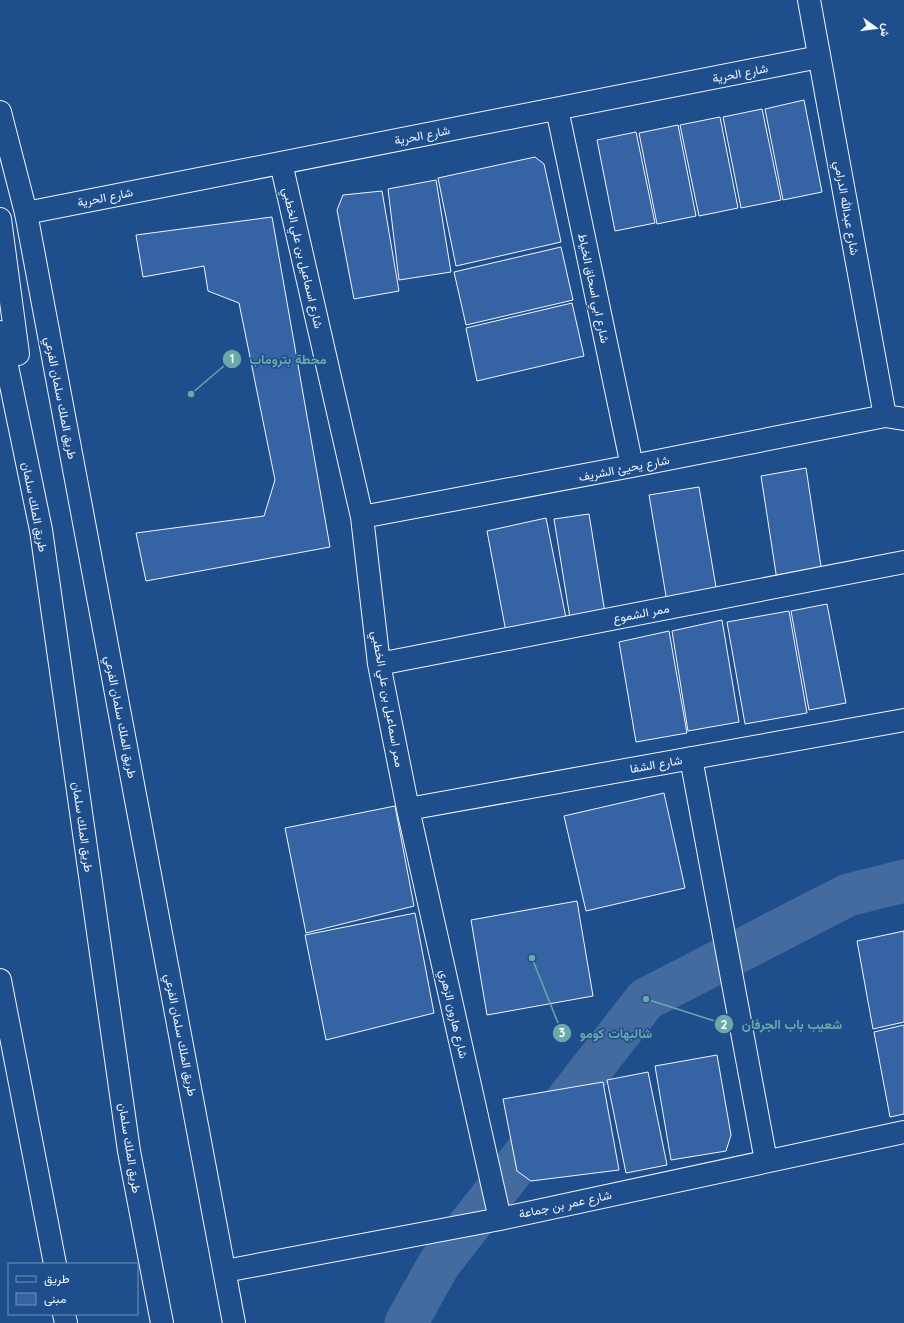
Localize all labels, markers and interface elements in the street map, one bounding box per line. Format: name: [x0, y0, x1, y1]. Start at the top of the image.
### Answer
north arrow: [856, 8, 896, 48]
text: ش: [877, 22, 894, 39]
street label: شارع الحرية: [711, 60, 770, 88]
street label: شارع الحرية: [393, 122, 452, 150]
street label: شارع عبدالله الدرامي: [828, 160, 863, 257]
street label: شارع الحرية: [76, 184, 135, 212]
street label: شارع اسماعيل بن علي الخطبي: [277, 186, 327, 331]
street label: شارع ابي اسحاق الخياط: [572, 232, 613, 345]
street label: طريق الملك سلمان الفرعي: [39, 335, 80, 461]
callout: محطة بتروماب: [222, 346, 335, 371]
text: 1: [230, 351, 234, 366]
text: محطة بتروماب: [249, 351, 327, 368]
street label: شارع يحيئ الشريف: [577, 452, 671, 486]
street label: طريق الملك سلمان: [18, 461, 51, 554]
street label: ممر الشموع: [611, 600, 671, 628]
street label: ممر اسماعيل بن علي الخطبي: [366, 630, 407, 769]
street label: طريق الملك سلمان الفرعي: [99, 654, 140, 780]
street label: شارع الشفا: [629, 752, 684, 778]
street label: طريق الملك سلمان: [68, 781, 97, 874]
street label: شارع هارون الزهري: [434, 968, 472, 1061]
street label: طريق الملك سلمان الفرعي: [159, 972, 200, 1098]
callout: شعيب باب الجرفان: [714, 1012, 850, 1037]
text: شعيب باب الجرفان: [742, 1016, 842, 1033]
text: 2: [721, 1017, 728, 1032]
callout: شالبهات كومو: [552, 1021, 660, 1046]
text: 3: [559, 1025, 565, 1040]
text: شالبهات كومو: [580, 1025, 652, 1042]
street label: طريق الملك سلمان: [114, 1102, 145, 1195]
street label: شارع عمر بن جماعة: [517, 1187, 613, 1223]
legend: [8, 1263, 138, 1315]
text: طريق: [44, 1271, 70, 1287]
text: مبنى: [44, 1291, 66, 1307]

